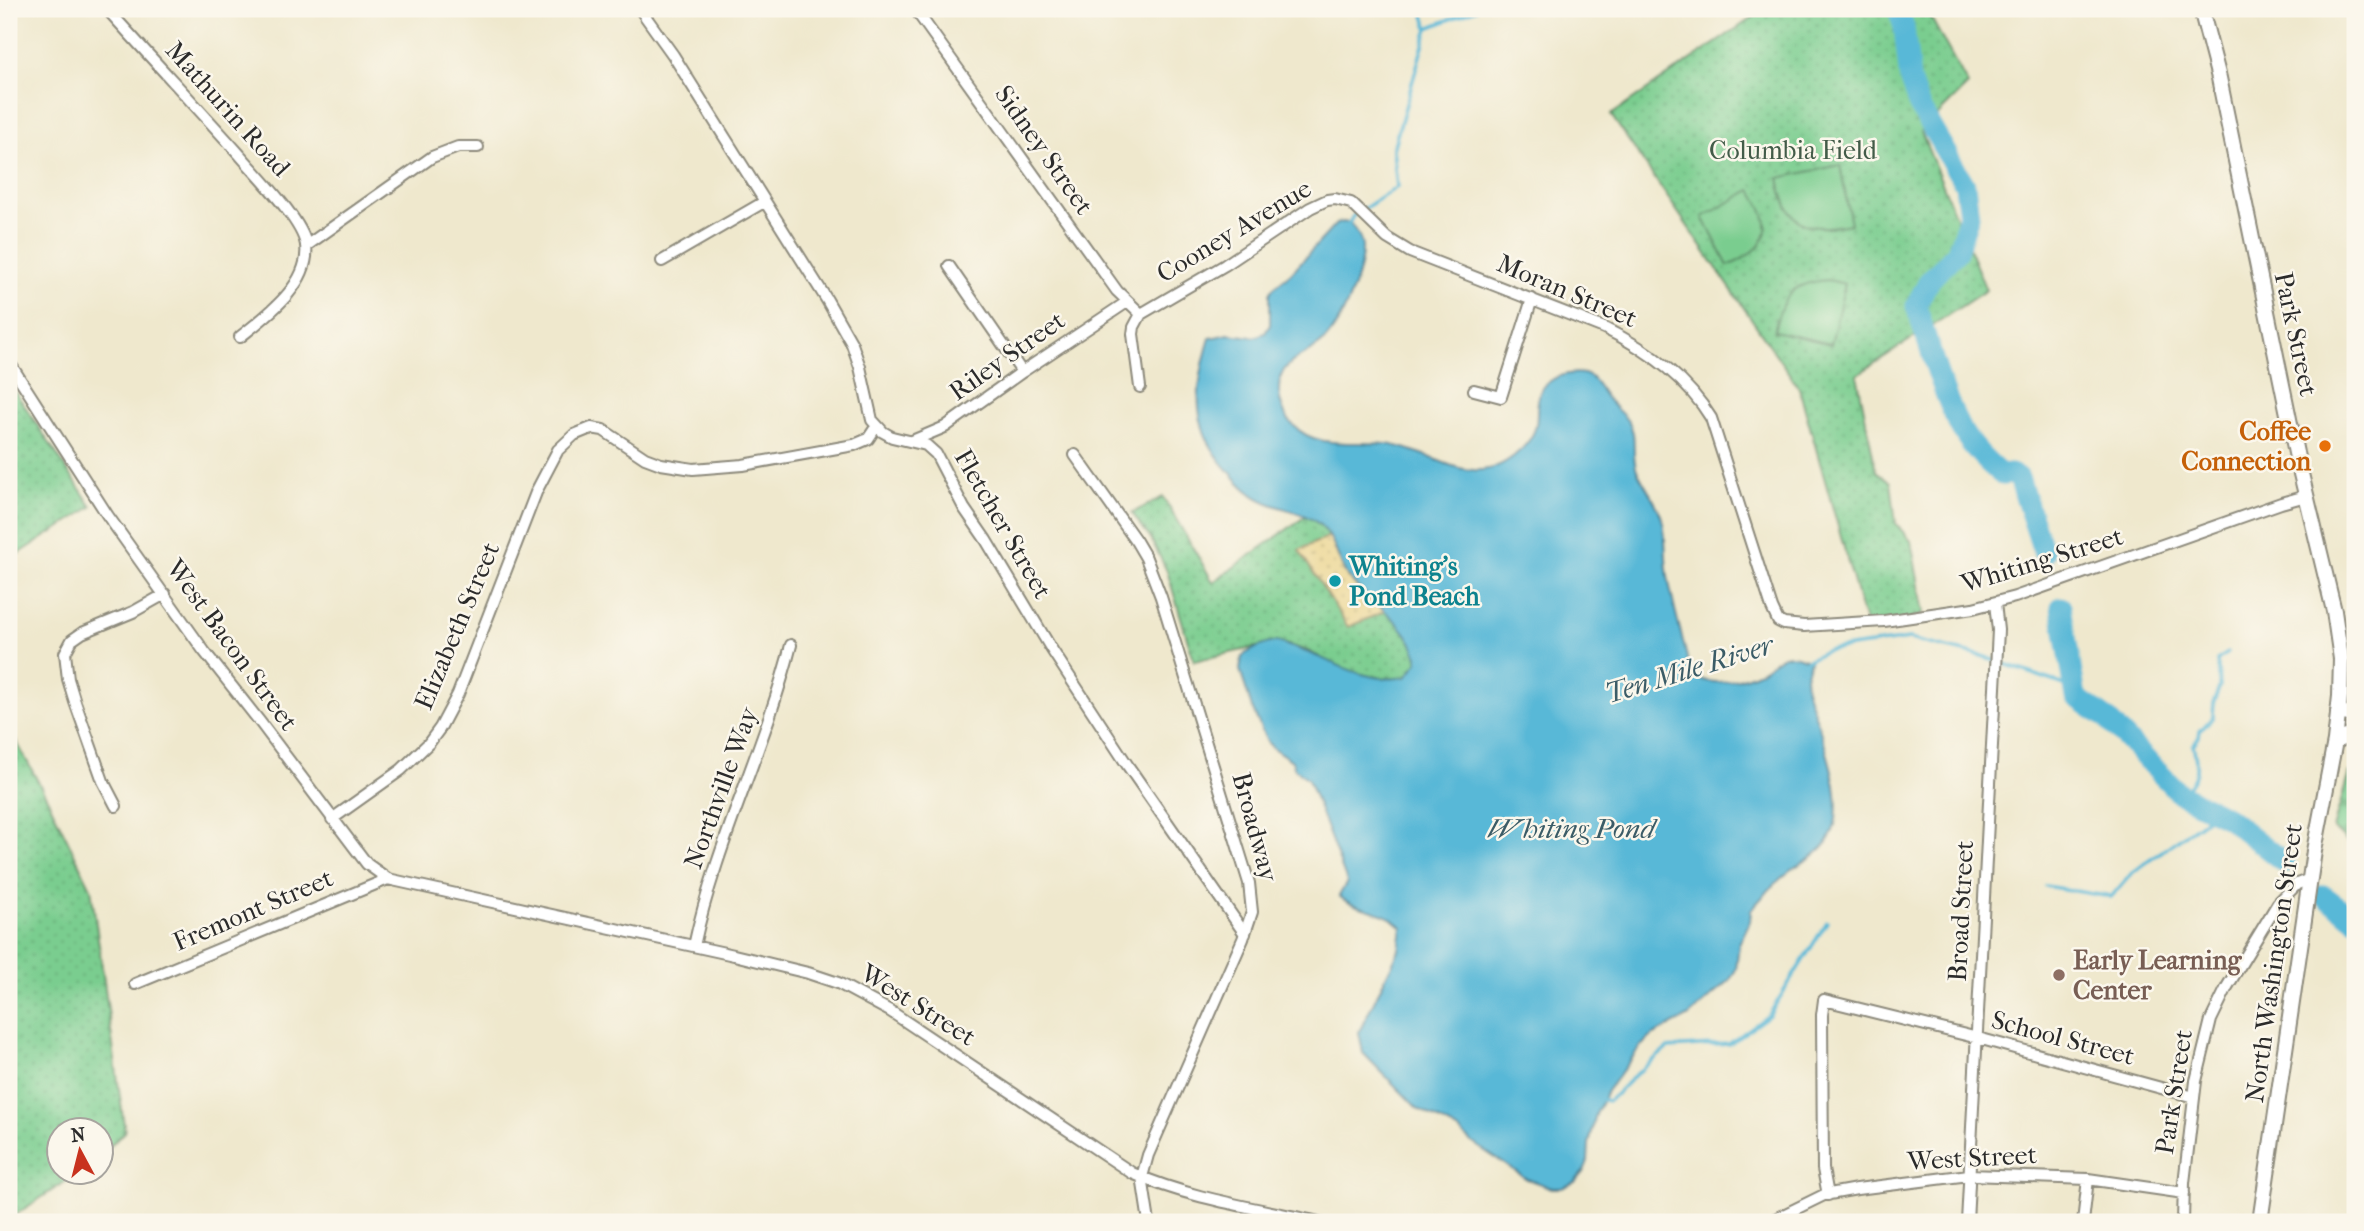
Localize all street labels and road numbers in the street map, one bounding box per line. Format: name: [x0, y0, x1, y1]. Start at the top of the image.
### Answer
street label: Mathurin Road: [159, 35, 297, 184]
street label: Sidney Street: [988, 79, 1100, 221]
street label: Cooney Avenue: [1151, 173, 1317, 289]
street label: Moran Street: [1492, 248, 1642, 335]
street label: Park Street: [2268, 269, 2324, 399]
street label: Riley Street: [943, 304, 1071, 407]
street label: Fletcher Street: [948, 444, 1059, 605]
street label: Whiting Street: [1956, 520, 2127, 600]
street label: Elizabeth Street: [408, 537, 506, 714]
street label: West Bacon Street: [159, 553, 305, 737]
street label: Northville Way: [677, 702, 765, 873]
street label: Broadway: [1226, 769, 1285, 886]
street label: North Washington Street: [2239, 821, 2309, 1104]
street label: Broad Street: [1942, 839, 1980, 982]
street label: Fremont Street: [168, 862, 338, 958]
street label: West Street: [854, 957, 982, 1053]
street label: School Street: [1988, 1004, 2139, 1072]
street label: Park Street: [2149, 1027, 2199, 1157]
street label: West Street: [1905, 1139, 2038, 1177]

